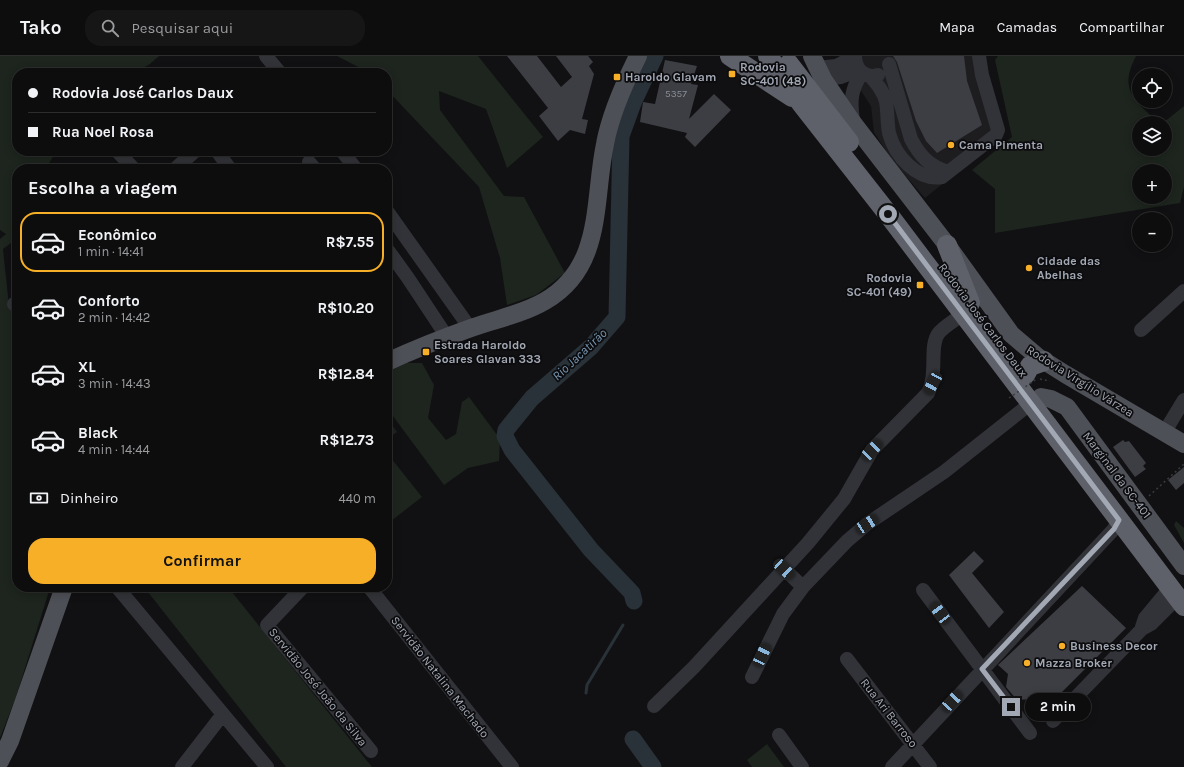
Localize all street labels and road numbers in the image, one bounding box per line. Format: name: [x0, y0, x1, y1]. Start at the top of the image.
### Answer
street label: Rodovia José Carlos Daux: [936, 260, 1030, 380]
street label: Rodovia Virgílio Várzea: [1024, 342, 1136, 420]
street label: Marginal da SC-401: [1080, 429, 1154, 521]
street label: Servidão Natalina Machado: [388, 613, 492, 741]
street label: Servidão José João da Silva: [266, 625, 370, 749]
street label: Rua Ari Barroso: [858, 676, 920, 750]

